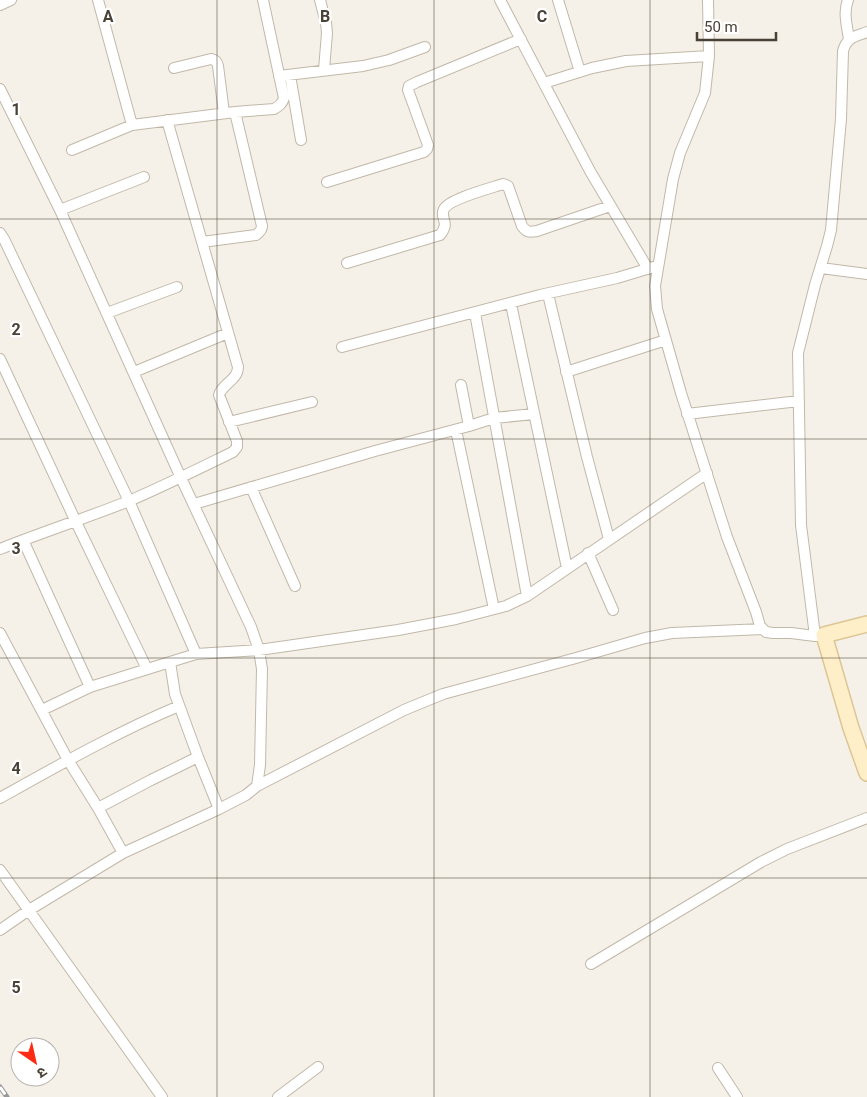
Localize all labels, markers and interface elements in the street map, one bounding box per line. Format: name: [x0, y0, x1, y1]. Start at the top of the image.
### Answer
text: A: [103, 7, 114, 26]
text: B: [320, 7, 330, 26]
text: C: [537, 7, 547, 26]
scale bar: [697, 10, 776, 42]
text: 50 m: [704, 18, 738, 36]
text: 1: [11, 100, 21, 119]
text: 2: [11, 320, 21, 339]
text: 3: [11, 539, 21, 558]
text: 4: [11, 759, 21, 778]
text: 5: [11, 978, 21, 997]
north arrow: [10, 1037, 60, 1087]
text: उ: [34, 1064, 50, 1082]

